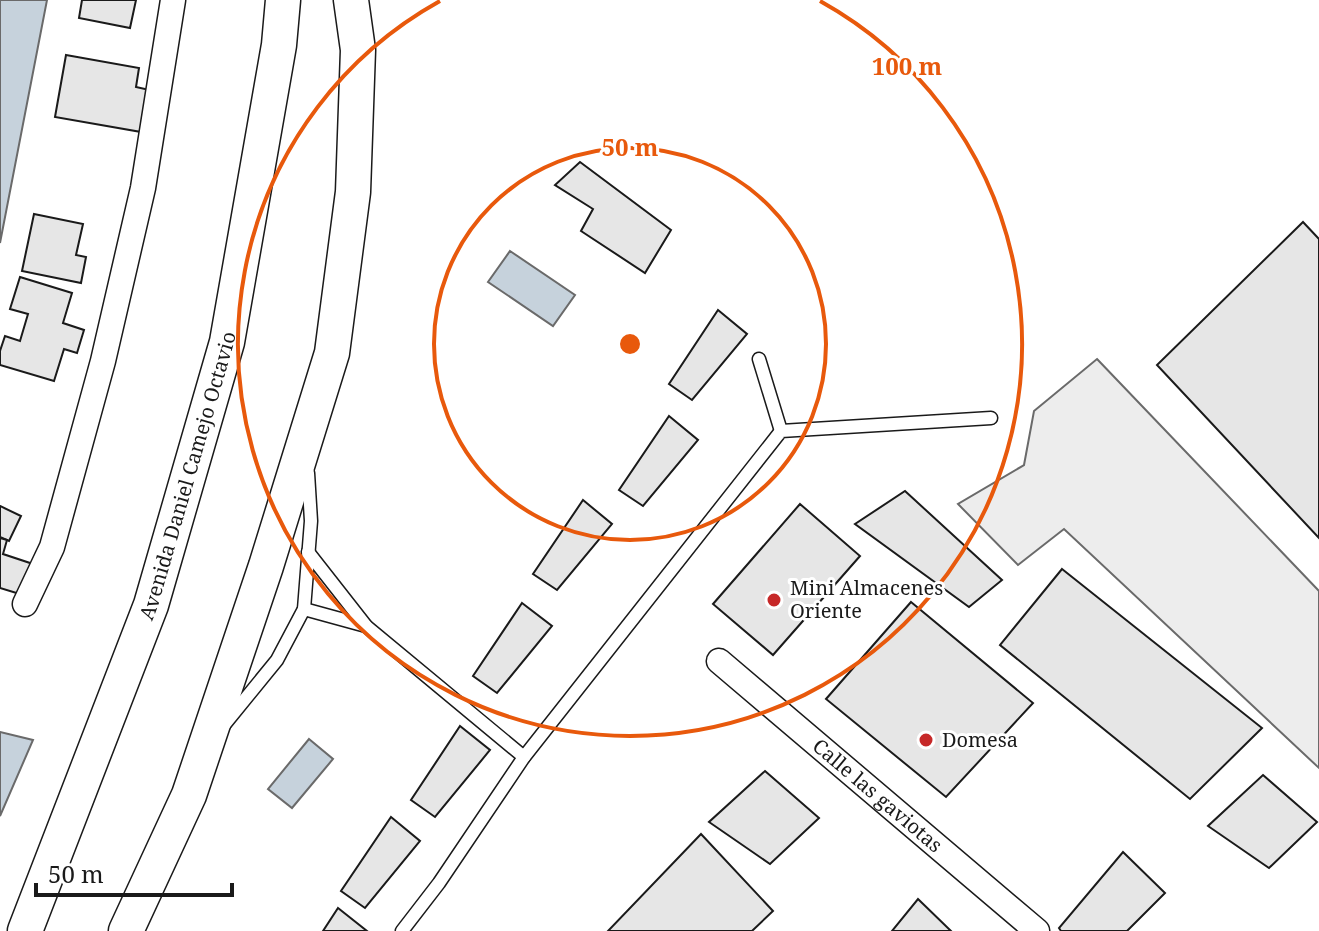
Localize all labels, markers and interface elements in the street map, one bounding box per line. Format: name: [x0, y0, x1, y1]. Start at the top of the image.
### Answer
text: 100 m: [872, 49, 943, 82]
text: 50 m: [601, 130, 659, 163]
street label: Avenida Daniel Camejo Octavio: [133, 330, 242, 624]
centre of rings: [616, 330, 644, 358]
place label: Mini Almacenes Oriente: [790, 574, 943, 624]
marker: Mini Almacenes Oriente: [765, 591, 783, 609]
place label: Domesa: [942, 726, 1018, 753]
marker: Domesa: [917, 731, 935, 749]
street label: Calle las gaviotas: [807, 732, 949, 858]
scale bar: [36, 847, 232, 897]
text: 50 m: [48, 857, 104, 890]

